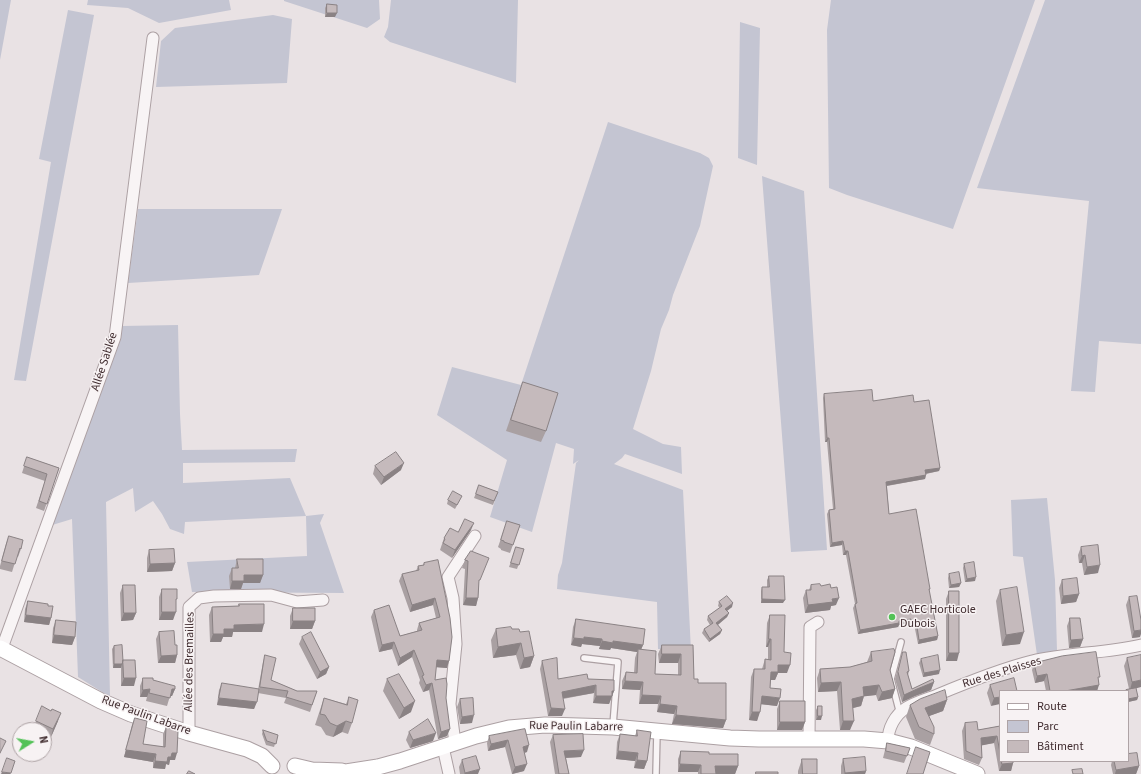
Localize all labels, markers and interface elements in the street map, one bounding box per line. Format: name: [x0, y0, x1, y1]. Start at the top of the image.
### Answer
street label: Allée Sablée: [89, 331, 121, 393]
place label: GAEC Horticole Dubois: [900, 603, 976, 631]
street label: Allée des Bremailles: [182, 612, 198, 712]
marker: GAEC Horticole Dubois: [887, 612, 897, 622]
street label: Rue des Plaisses: [961, 654, 1043, 692]
legend: [999, 690, 1129, 762]
street label: Rue Paulin Labarre: [99, 693, 193, 739]
text: Route: [1037, 698, 1067, 715]
text: Parc: [1037, 718, 1059, 735]
street label: Rue Paulin Labarre: [529, 719, 623, 735]
north arrow: [12, 722, 52, 762]
text: N: [35, 735, 51, 745]
text: Bâtiment: [1037, 738, 1083, 755]

